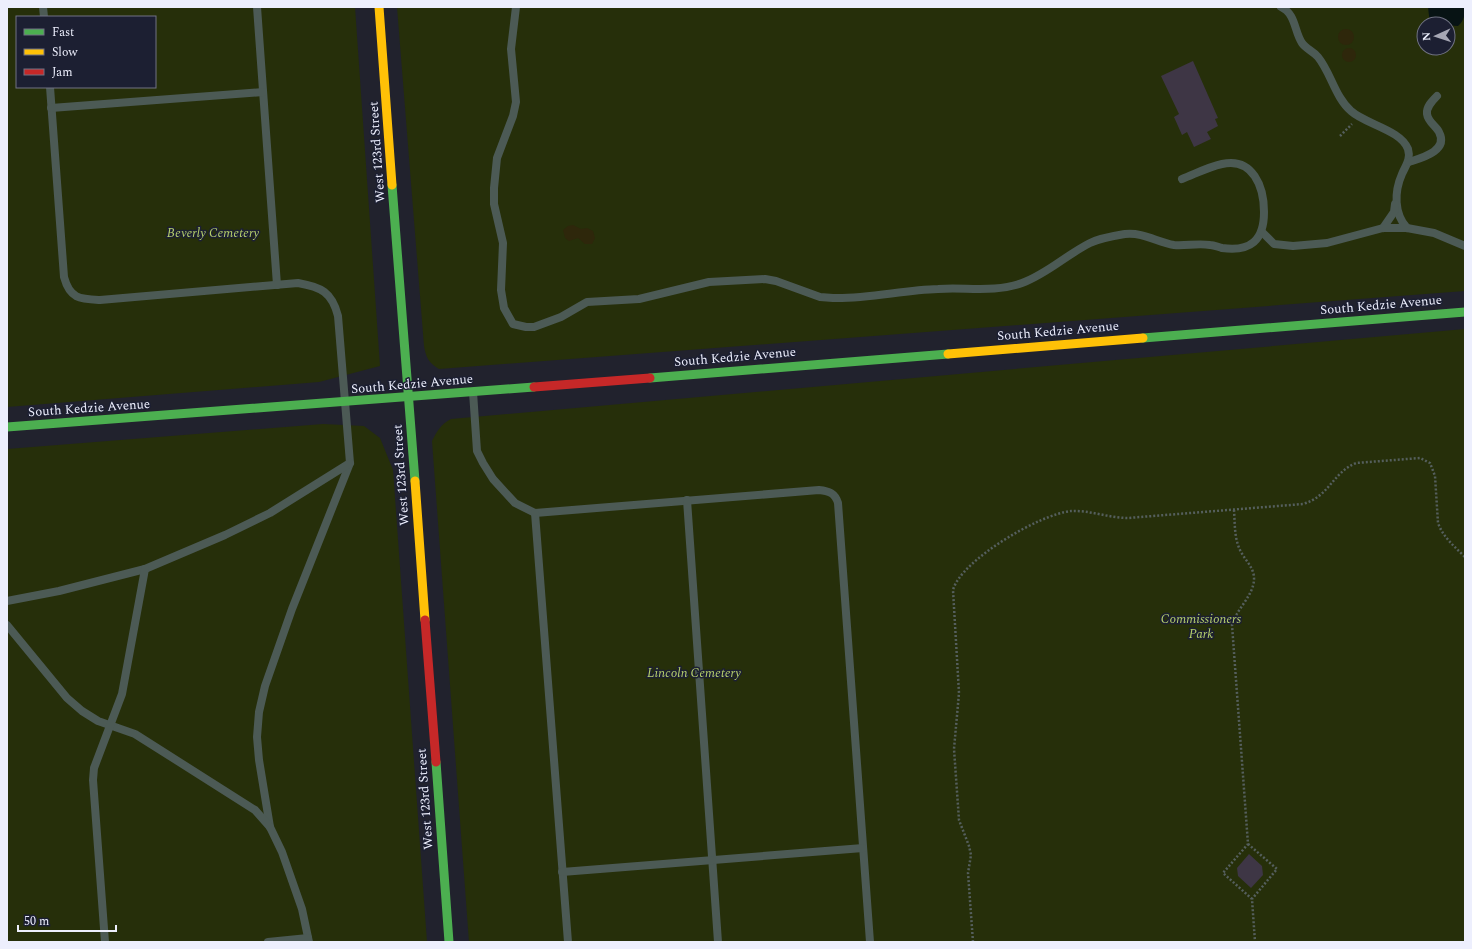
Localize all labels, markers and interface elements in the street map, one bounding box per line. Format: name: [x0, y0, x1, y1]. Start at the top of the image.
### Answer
legend: [16, 16, 156, 88]
north arrow: [1416, 16, 1456, 56]
text: Fast: [52, 23, 74, 42]
text: N: [1418, 32, 1435, 41]
text: Slow: [52, 43, 78, 62]
text: Jam: [52, 63, 73, 82]
street label: West 123rd Street: [363, 100, 391, 203]
park label: Beverly Cemetery: [167, 223, 259, 243]
street label: South Kedzie Avenue: [1319, 290, 1443, 320]
street label: South Kedzie Avenue: [996, 316, 1120, 346]
street label: South Kedzie Avenue: [673, 342, 797, 372]
street label: South Kedzie Avenue: [350, 369, 474, 399]
street label: South Kedzie Avenue: [27, 394, 151, 422]
street label: West 123rd Street: [387, 423, 415, 526]
park label: Commissioners Park: [1161, 609, 1242, 644]
park label: Lincoln Cemetery: [647, 663, 741, 683]
street label: West 123rd Street: [411, 747, 439, 850]
scale bar: [18, 907, 116, 933]
text: 50 m: [24, 912, 49, 931]

